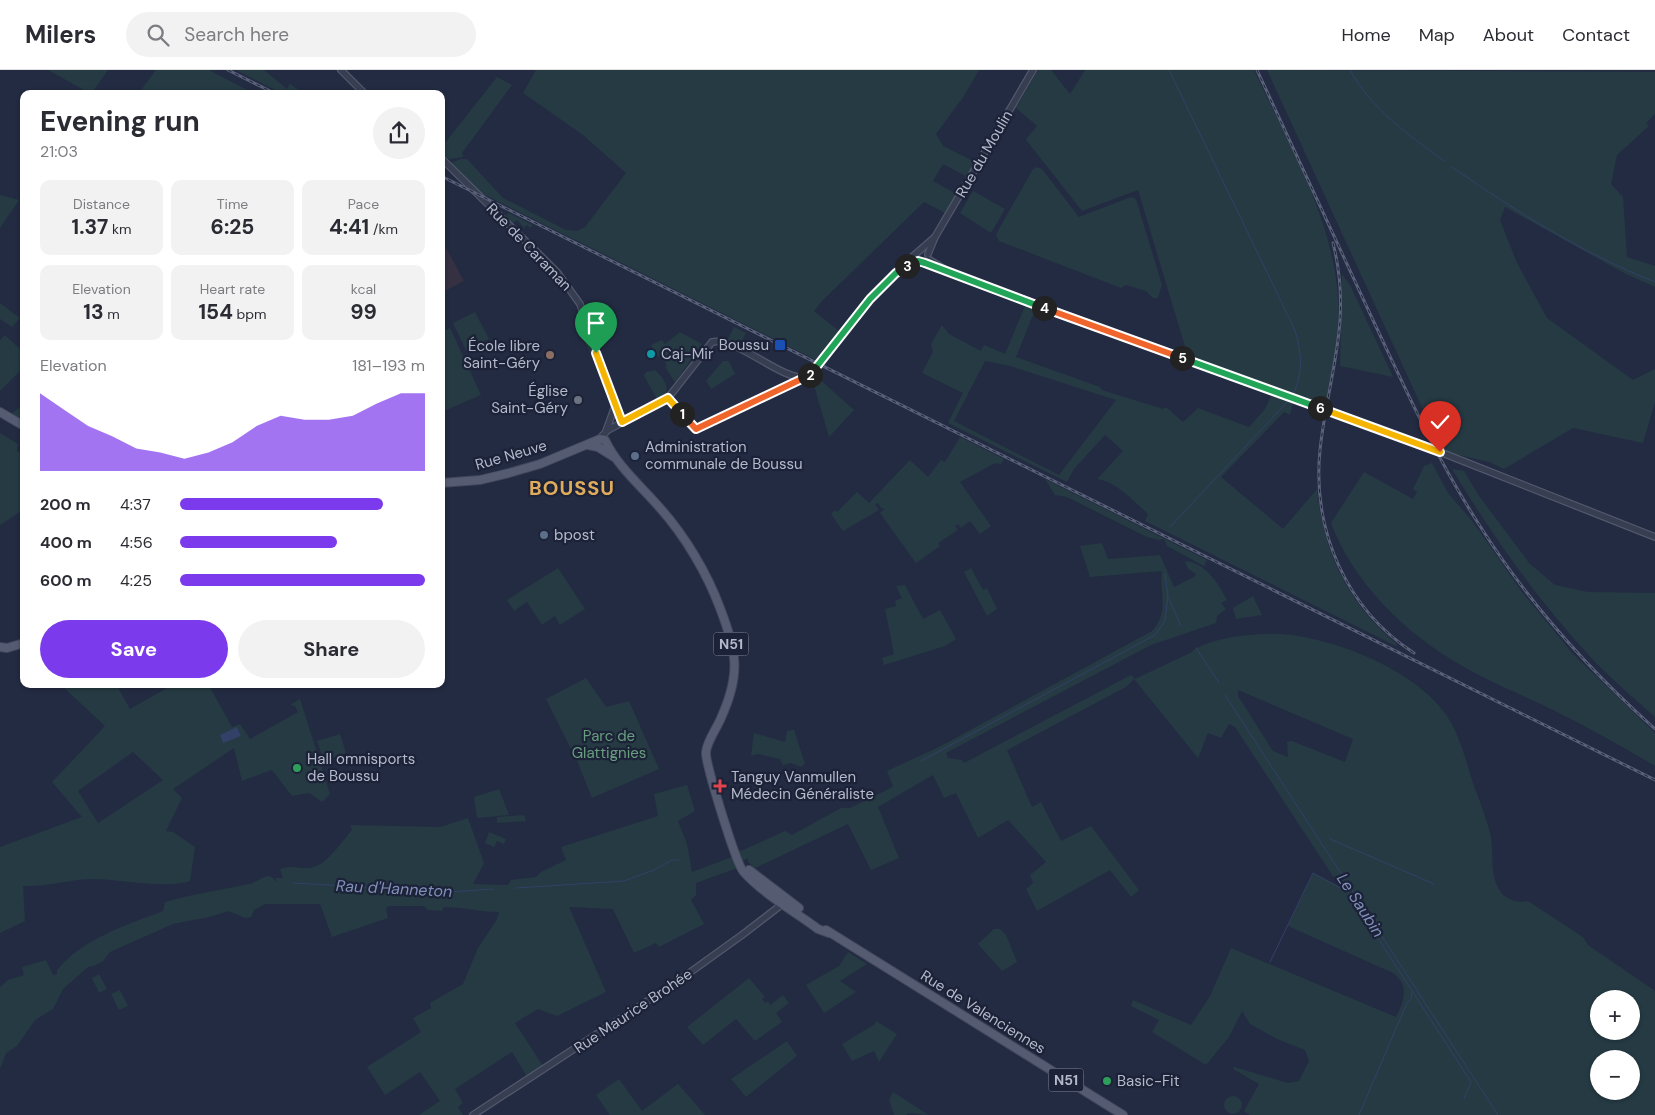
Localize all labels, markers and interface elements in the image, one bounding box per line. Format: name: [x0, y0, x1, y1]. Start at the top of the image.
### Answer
search box: [126, 12, 476, 57]
text: Milers: [25, 19, 96, 50]
icon: search: [144, 21, 172, 49]
text: Search here: [184, 22, 289, 47]
text: Home: [1341, 23, 1391, 47]
text: Map: [1419, 23, 1455, 47]
text: About: [1483, 23, 1534, 47]
text: Contact: [1562, 23, 1630, 47]
text: Evening run: [40, 103, 200, 140]
button: share: [373, 107, 425, 159]
street label: Rue du Moulin: [951, 107, 1017, 201]
text: 21:03: [40, 141, 78, 162]
text: Distance: [73, 195, 130, 213]
text: Time: [217, 195, 248, 213]
text: Pace: [348, 195, 379, 213]
street label: Rue de Caraman: [482, 199, 576, 295]
text: 1.37: [72, 213, 108, 241]
text: 6:25: [211, 213, 254, 241]
text: 4:41: [329, 213, 369, 241]
text: km: [108, 220, 132, 238]
text: /km: [369, 220, 398, 238]
pin: 3: [894, 254, 920, 278]
text: 3: [903, 257, 912, 275]
text: Elevation: [72, 280, 131, 298]
text: Heart rate: [200, 280, 265, 298]
text: kcal: [351, 280, 376, 298]
pin: 4: [1032, 296, 1056, 320]
text: 13: [83, 298, 104, 326]
text: 154: [198, 298, 233, 326]
text: 99: [350, 298, 377, 326]
text: 4: [1040, 299, 1049, 317]
pin: [575, 302, 617, 353]
text: m: [104, 305, 120, 323]
text: bpm: [233, 305, 267, 323]
icon: arrive: [582, 309, 610, 337]
place label: Boussu: [719, 335, 769, 355]
place label: École libre Saint-Géry: [463, 336, 541, 373]
marker: Boussu: [773, 338, 787, 352]
place label: Caj-Mir: [661, 344, 714, 364]
pin: 5: [1170, 346, 1194, 370]
marker: Caj-Mir: [645, 348, 657, 360]
marker: École libre Saint-Géry: [544, 349, 556, 361]
text: 5: [1178, 349, 1187, 367]
text: Elevation: [40, 355, 107, 376]
text: 181–193 m: [352, 355, 425, 376]
pin: 2: [798, 362, 822, 388]
text: 2: [806, 366, 815, 384]
place label: Église Saint-Géry: [491, 381, 569, 418]
marker: Église Saint-Géry: [572, 394, 584, 406]
pin: 6: [1308, 396, 1332, 420]
text: 6: [1316, 399, 1325, 417]
pin: [1419, 401, 1461, 452]
pin: 1: [670, 402, 694, 426]
text: 1: [680, 405, 685, 423]
icon: check: [1426, 408, 1454, 436]
street label: Rue Neuve: [473, 435, 549, 475]
place label: Administration communale de Boussu: [645, 437, 803, 474]
marker: Administration communale de Boussu: [629, 450, 641, 462]
district label: BOUSSU: [529, 475, 615, 501]
text: 200 m: [40, 494, 91, 515]
text: 4:37: [120, 494, 151, 515]
place label: bpost: [554, 525, 595, 545]
marker: bpost: [538, 529, 550, 541]
text: 400 m: [40, 532, 92, 553]
text: 4:56: [120, 532, 153, 553]
text: 600 m: [40, 570, 92, 591]
text: 4:25: [120, 570, 152, 591]
button: Save: [40, 620, 228, 678]
button: Share: [238, 620, 425, 678]
road number: N51: [714, 632, 748, 656]
park label: Parc de Glattignies: [572, 726, 646, 763]
place label: Hall omnisports de Boussu: [307, 749, 415, 786]
marker: Hall omnisports de Boussu: [291, 762, 303, 774]
place label: Tanguy Vanmullen Médecin Généraliste: [731, 767, 874, 804]
marker: Tanguy Vanmullen Médecin Généraliste: [713, 779, 727, 793]
water label: Le Saubin: [1332, 869, 1389, 941]
water label: Rau d'Hanneton: [335, 875, 453, 902]
street label: Rue Maurice Brohée: [570, 964, 696, 1058]
street label: Rue de Valenciennes: [917, 965, 1049, 1059]
map controls: [1590, 990, 1640, 1100]
button: +: [1590, 990, 1640, 1040]
button: −: [1590, 1050, 1640, 1100]
road number: N51: [1048, 1068, 1084, 1092]
place label: Basic-Fit: [1117, 1071, 1180, 1091]
marker: Basic-Fit: [1101, 1075, 1113, 1087]

